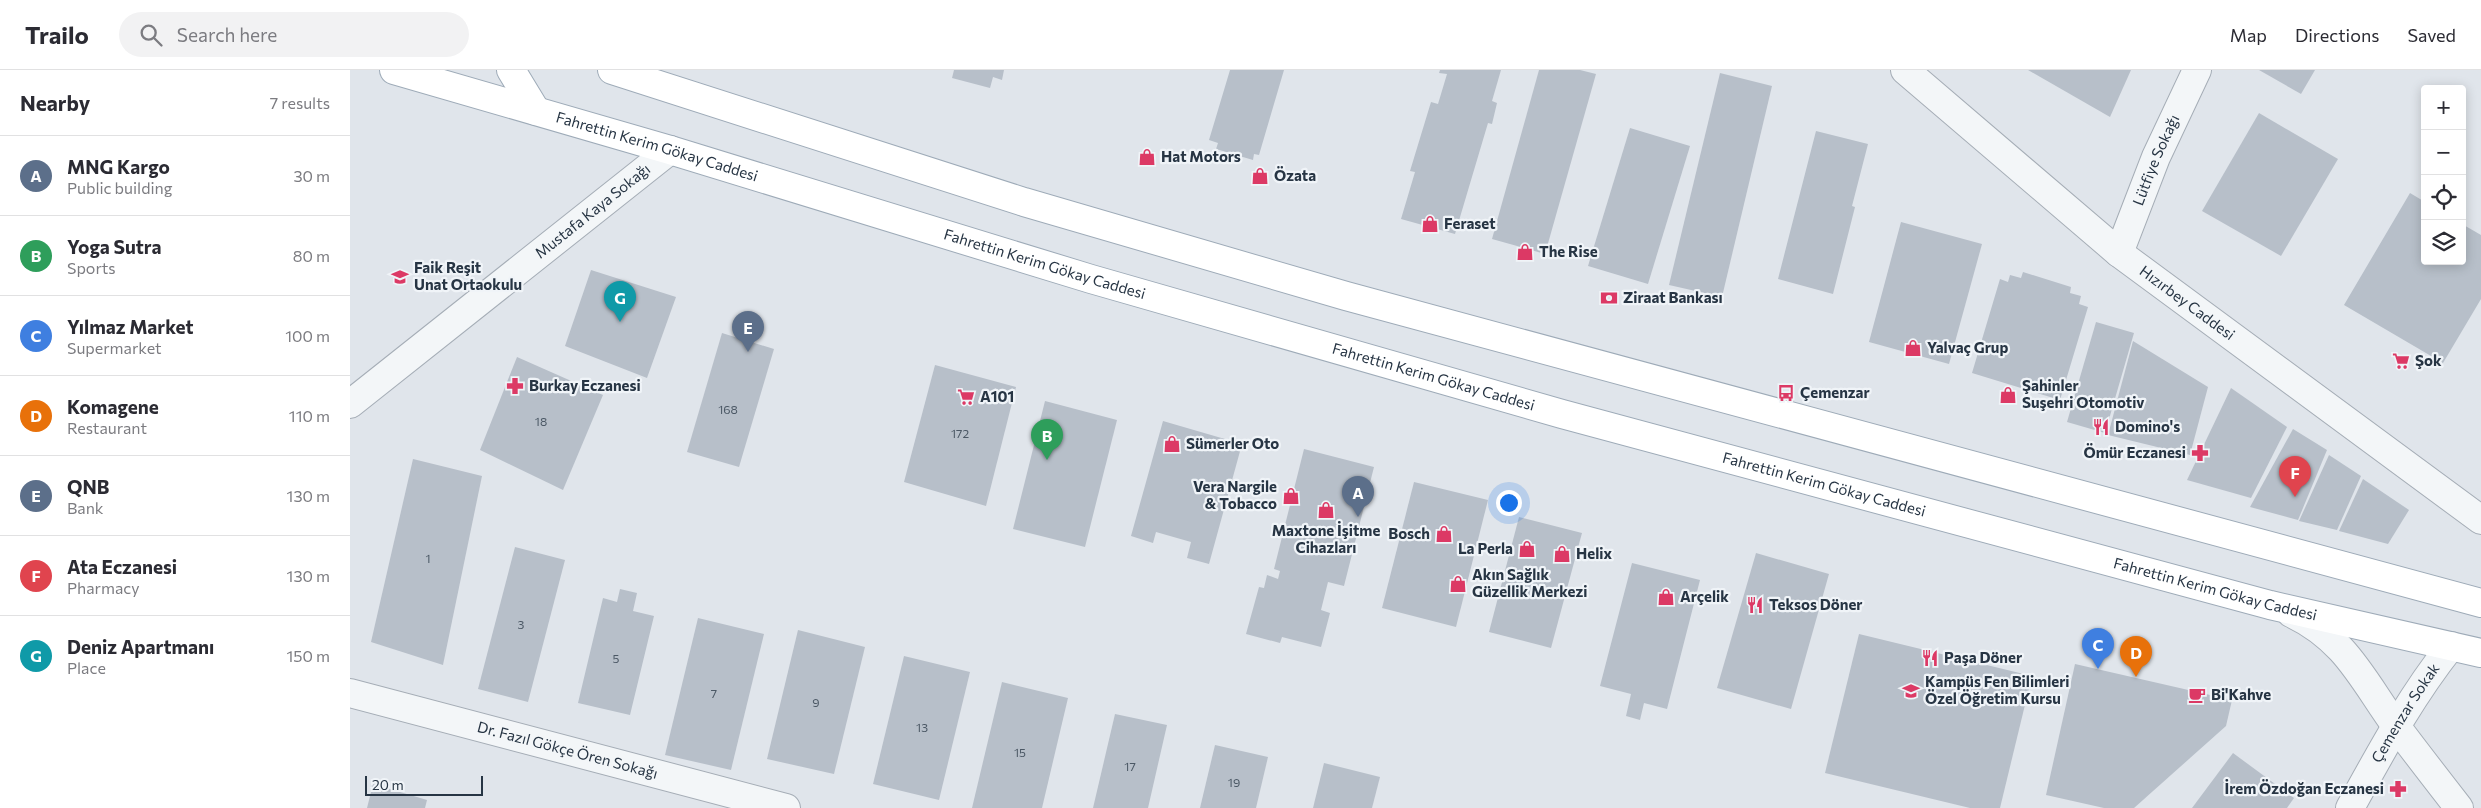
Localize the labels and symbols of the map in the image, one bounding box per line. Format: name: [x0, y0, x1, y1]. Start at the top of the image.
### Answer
street label: Fahrettin Kerim Gökay Caddesi: [554, 107, 760, 184]
street label: Lütfiye Sokağı: [2128, 111, 2183, 208]
shop icon: Hat Motors: [1137, 147, 1157, 167]
place label: Hat Motors: [1161, 147, 1241, 165]
street label: Mustafa Kaya Sokağı: [531, 159, 653, 262]
shop icon: Özata: [1250, 166, 1270, 186]
place label: Özata: [1274, 166, 1316, 184]
shop icon: Feraset: [1420, 214, 1440, 234]
place label: Feraset: [1444, 214, 1496, 232]
street label: Fahrettin Kerim Gökay Caddesi: [942, 224, 1148, 302]
shop icon: The Rise: [1515, 242, 1535, 262]
place label: The Rise: [1539, 242, 1598, 260]
place label: Faik Reşit Unat Ortaokulu: [414, 258, 522, 293]
street label: Hızırbey Caddesi: [2136, 261, 2239, 343]
school or university icon: Faik Reşit Unat Ortaokulu: [390, 267, 410, 287]
pin: G: [604, 281, 636, 322]
bank icon: Ziraat Bankası: [1599, 288, 1619, 308]
place label: Ziraat Bankası: [1623, 288, 1723, 306]
pin: E: [732, 311, 764, 352]
shop icon: Yalvaç Grup: [1903, 338, 1923, 358]
place label: Yalvaç Grup: [1927, 338, 2008, 356]
street label: Fahrettin Kerim Gökay Caddesi: [1330, 339, 1537, 414]
supermarket icon: Şok: [2391, 351, 2411, 371]
place label: Şok: [2415, 351, 2442, 369]
pharmacy icon: Burkay Eczanesi: [505, 376, 525, 396]
place label: Burkay Eczanesi: [529, 376, 641, 394]
place label: Şahinler Suşehri Otomotiv: [2022, 376, 2144, 411]
bus stop icon: Çemenzar: [1776, 383, 1796, 403]
place label: Çemenzar: [1800, 383, 1870, 401]
shop icon: Şahinler Suşehri Otomotiv: [1998, 385, 2018, 405]
supermarket icon: A101: [956, 387, 976, 407]
place label: A101: [980, 387, 1014, 405]
house number: 168: [718, 402, 738, 416]
house number: 18: [535, 414, 547, 428]
restaurant icon: Domino's: [2091, 417, 2111, 437]
place label: Domino's: [2115, 417, 2180, 435]
pin: B: [1031, 419, 1063, 460]
house number: 172: [951, 426, 969, 440]
shop icon: Sümerler Oto: [1162, 434, 1182, 454]
place label: Sümerler Oto: [1186, 434, 1279, 452]
place label: Ömür Eczanesi: [2083, 443, 2186, 461]
pharmacy icon: Ömür Eczanesi: [2190, 443, 2210, 463]
street label: Fahrettin Kerim Gökay Caddesi: [1721, 448, 1928, 520]
pin: F: [2279, 456, 2311, 497]
pin: A: [1342, 476, 1374, 517]
place label: Vera Nargile & Tobacco: [1193, 477, 1277, 512]
shop icon: Vera Nargile & Tobacco: [1281, 486, 1301, 506]
your location: [1496, 490, 1522, 516]
shop icon: Maxtone İşitme Cihazları: [1316, 500, 1336, 520]
place label: Maxtone İşitme Cihazları: [1272, 521, 1380, 556]
place label: Bosch: [1388, 524, 1430, 542]
shop icon: Bosch: [1434, 524, 1454, 544]
place label: La Perla: [1458, 539, 1513, 557]
shop icon: La Perla: [1517, 539, 1537, 559]
shop icon: Helix: [1552, 544, 1572, 564]
place label: Helix: [1576, 544, 1612, 562]
house number: 1: [425, 551, 431, 565]
street label: Fahrettin Kerim Gökay Caddesi: [2112, 553, 2319, 623]
place label: Akın Sağlık Güzellik Merkezi: [1472, 565, 1587, 600]
shop icon: Akın Sağlık Güzellik Merkezi: [1448, 574, 1468, 594]
shop icon: Arçelik: [1656, 587, 1676, 607]
place label: Arçelik: [1680, 587, 1729, 605]
restaurant icon: Teksos Döner: [1745, 595, 1765, 615]
place label: Teksos Döner: [1769, 595, 1862, 613]
house number: 3: [518, 617, 525, 631]
pin: C: [2082, 628, 2114, 669]
pin: D: [2120, 636, 2152, 677]
restaurant icon: Paşa Döner: [1920, 648, 1940, 668]
place label: Paşa Döner: [1944, 648, 2022, 666]
house number: 5: [613, 651, 620, 665]
street label: Çemenzar Sokak: [2367, 659, 2443, 766]
place label: Kampüs Fen Bilimleri Özel Öğretim Kursu: [1925, 672, 2070, 707]
school or university icon: Kampüs Fen Bilimleri Özel Öğretim Kursu: [1901, 681, 1921, 701]
cafe icon: Bi'Kahve: [2187, 685, 2207, 705]
place label: Bi'Kahve: [2211, 685, 2271, 703]
house number: 7: [711, 686, 717, 700]
house number: 9: [812, 695, 820, 709]
street label: Dr. Fazıl Gökçe Ören Sokağı: [476, 717, 660, 782]
house number: 13: [916, 720, 928, 734]
house number: 15: [1014, 745, 1026, 759]
house number: 17: [1124, 759, 1136, 773]
scale bar: [365, 773, 482, 796]
house number: 19: [1228, 775, 1240, 789]
place label: İrem Özdoğan Eczanesi: [2225, 779, 2384, 797]
pharmacy icon: İrem Özdoğan Eczanesi: [2388, 779, 2408, 799]

